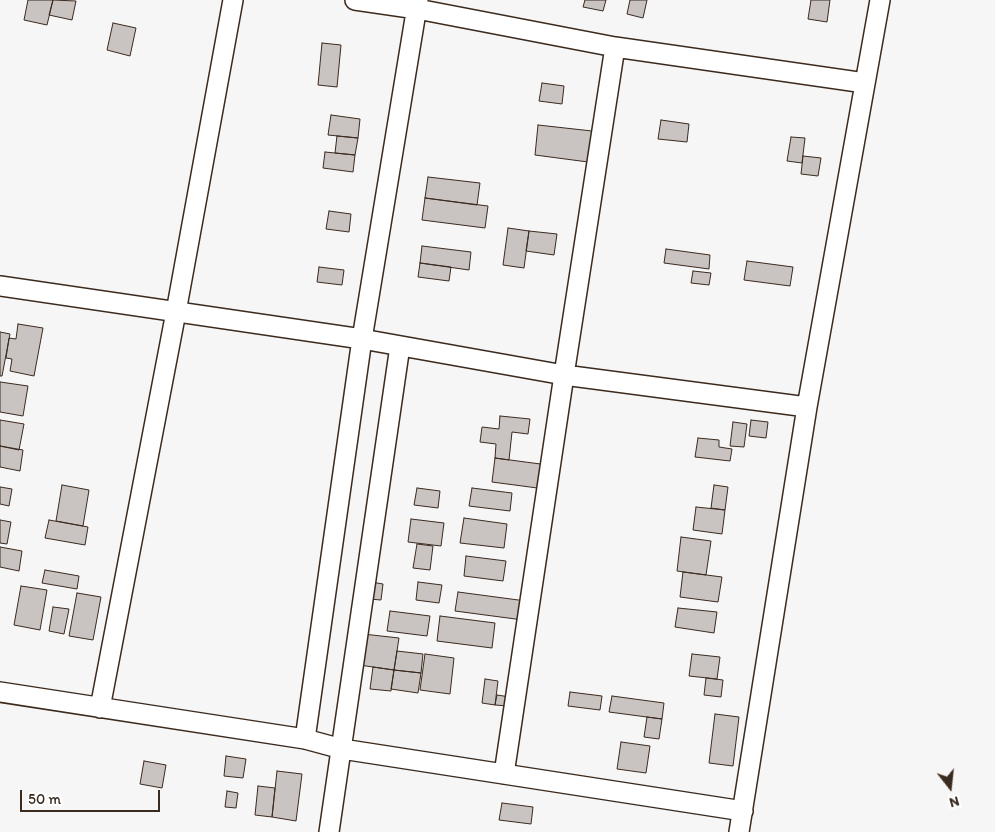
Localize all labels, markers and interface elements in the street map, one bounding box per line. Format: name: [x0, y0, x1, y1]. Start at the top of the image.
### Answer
north arrow: [925, 762, 975, 812]
scale bar: [22, 780, 162, 812]
text: 50 m: [28, 790, 61, 808]
text: N: [947, 792, 961, 811]

